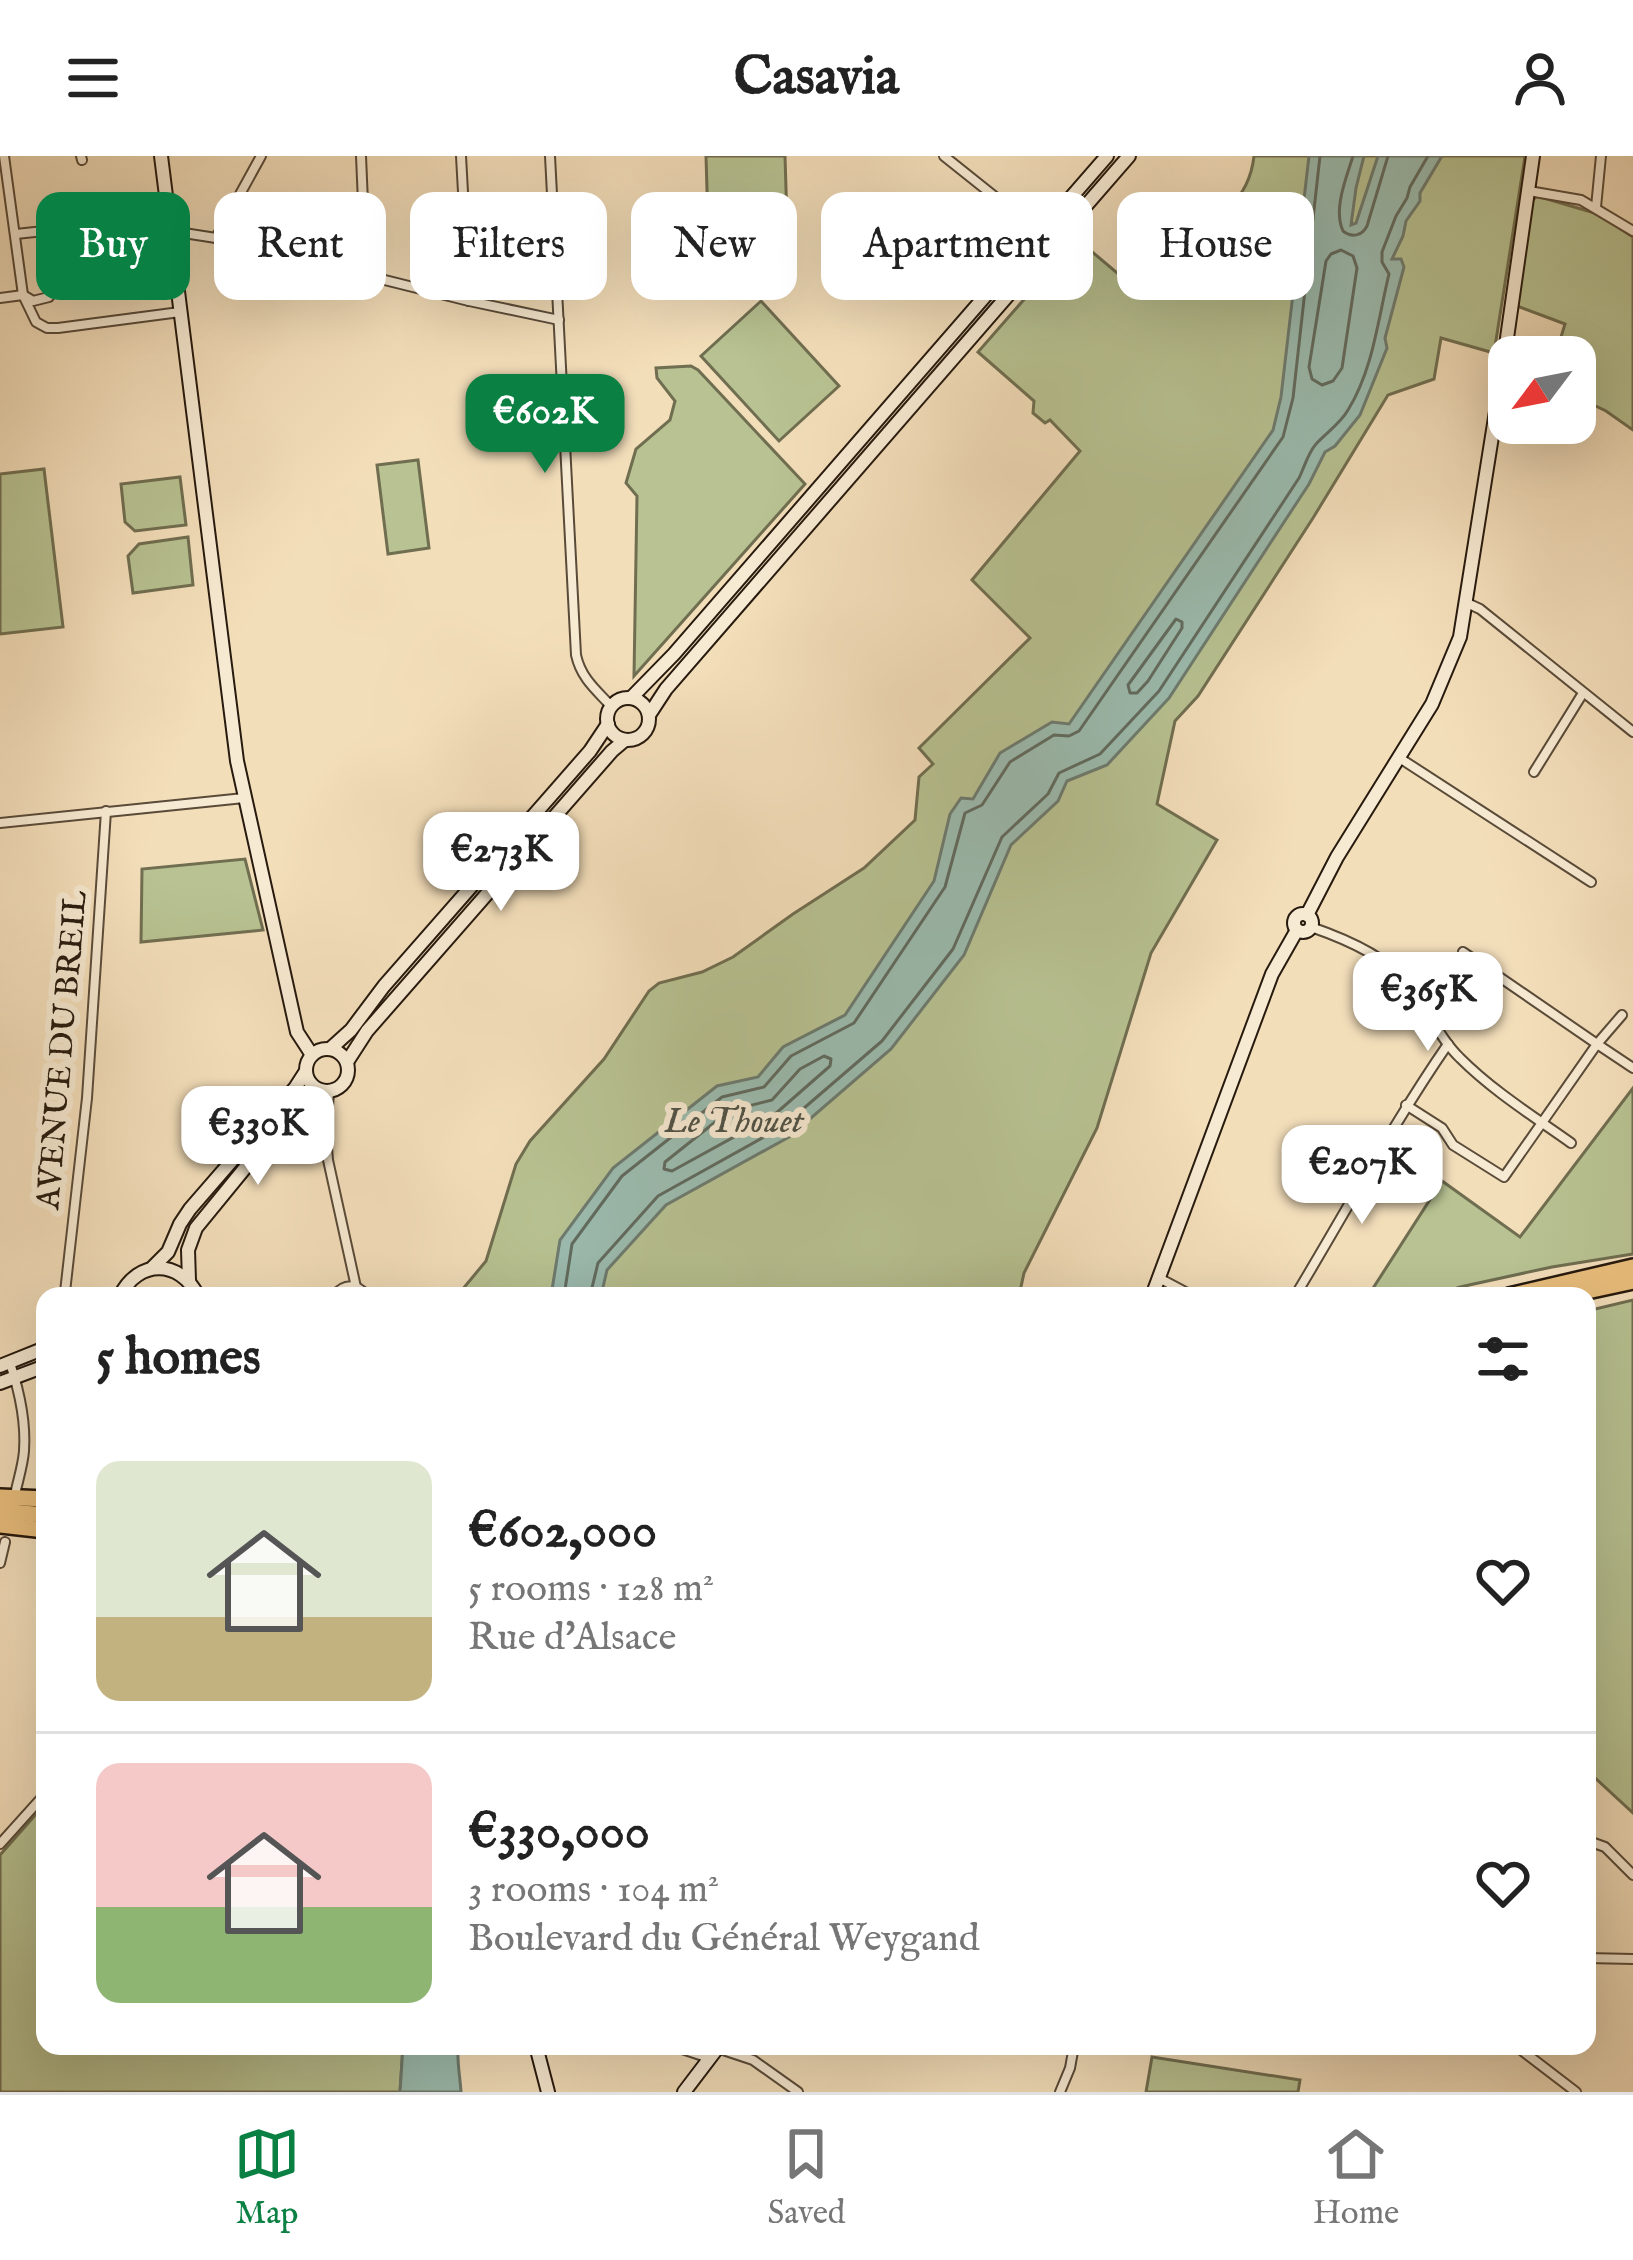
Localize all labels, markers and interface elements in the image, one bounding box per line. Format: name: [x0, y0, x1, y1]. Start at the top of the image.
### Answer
text: Casavia: [734, 44, 899, 113]
icon: menu: [60, 45, 126, 111]
icon: person: [1507, 45, 1573, 111]
chip: Buy: [36, 192, 190, 300]
chip: Rent: [214, 192, 386, 300]
chip: Filters: [410, 192, 607, 300]
chip: New: [631, 192, 797, 300]
chip: Apartment: [821, 192, 1093, 300]
chip: House: [1117, 192, 1314, 300]
north arrow: [1488, 336, 1596, 444]
map controls: [1488, 336, 1596, 444]
pin: €602K: [461, 374, 629, 476]
text: €602K: [493, 388, 597, 437]
pin: €273K: [417, 812, 585, 914]
text: €273K: [450, 826, 552, 875]
street label: AVENUE DU BREIL: [28, 888, 98, 1212]
pin: €365K: [1344, 952, 1512, 1054]
text: €365K: [1380, 966, 1476, 1015]
pin: €330K: [174, 1086, 342, 1188]
water label: Le Thouet: [663, 1099, 805, 1145]
text: €330K: [208, 1100, 308, 1149]
pin: €207K: [1278, 1125, 1446, 1227]
text: €207K: [1309, 1139, 1415, 1188]
icon: filters: [1470, 1326, 1536, 1392]
text: 5 homes: [96, 1327, 261, 1392]
text: €602,000: [468, 1500, 657, 1565]
icon: home: [192, 1509, 336, 1653]
icon: heart: [1470, 1548, 1536, 1614]
text: 5 rooms · 128 m²: [468, 1565, 714, 1614]
text: Rue d'Alsace: [468, 1614, 676, 1663]
text: €330,000: [468, 1801, 650, 1866]
icon: home: [192, 1811, 336, 1955]
icon: heart: [1470, 1850, 1536, 1916]
text: 3 rooms · 104 m²: [468, 1866, 719, 1915]
text: Boulevard du Général Weygand: [468, 1915, 980, 1964]
tab: Map: [234, 2121, 300, 2235]
tab: Saved: [767, 2121, 845, 2235]
tab: Home: [1313, 2121, 1399, 2235]

